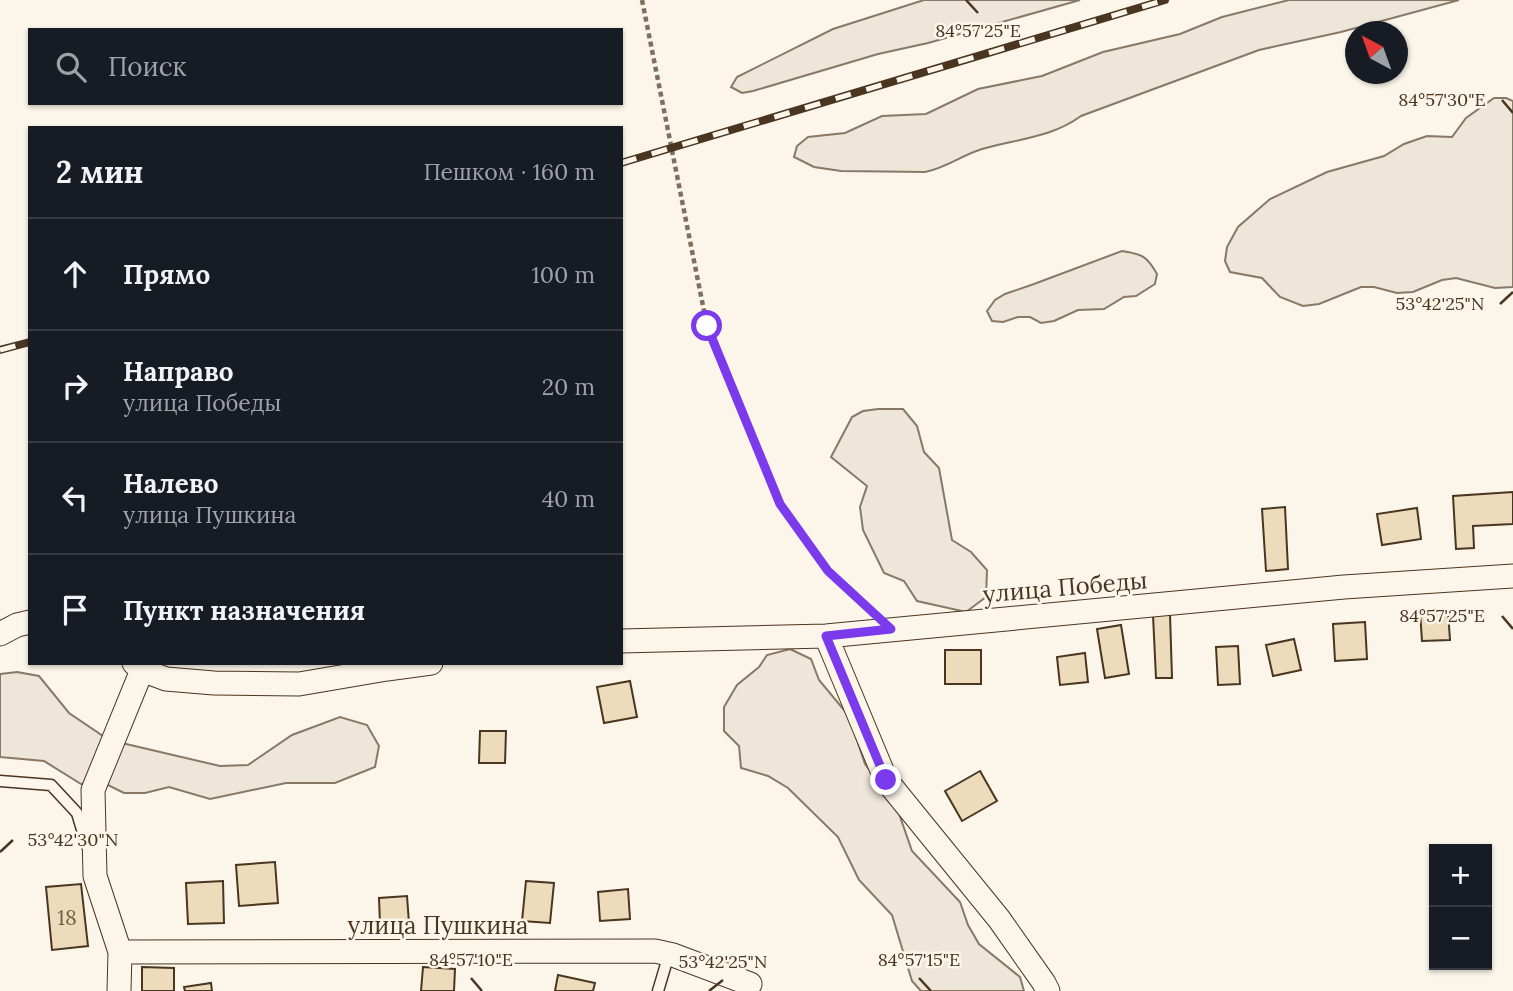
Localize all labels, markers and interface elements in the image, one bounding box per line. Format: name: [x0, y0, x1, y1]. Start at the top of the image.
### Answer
text: 84°57'25"E: [935, 19, 1021, 42]
north arrow: [1345, 21, 1408, 84]
search box: [28, 28, 623, 105]
icon: search: [52, 48, 90, 86]
text: Поиск: [108, 50, 187, 83]
text: 84°57'30"E: [1398, 88, 1486, 111]
text: 2 мин: [56, 153, 144, 191]
text: Пешком · 160 m: [423, 157, 595, 186]
icon: ahead: [56, 255, 94, 293]
text: Прямо: [123, 258, 210, 291]
text: 100 m: [531, 260, 595, 289]
text: 53°42'25"N: [1395, 292, 1485, 315]
route start: [691, 310, 722, 341]
text: Направо: [123, 355, 234, 388]
icon: right: [56, 367, 94, 405]
text: 20 m: [542, 372, 595, 401]
text: улица Победы: [123, 388, 281, 417]
text: Налево: [123, 467, 219, 500]
icon: left: [56, 479, 94, 517]
text: 40 m: [542, 484, 595, 513]
text: улица Пушкина: [123, 500, 297, 529]
street label: улица Победы: [981, 564, 1149, 610]
icon: arrive: [56, 591, 94, 629]
text: Пункт назначения: [123, 594, 365, 627]
text: 84°57'25"E: [1399, 604, 1485, 627]
route end: [870, 764, 901, 795]
text: 53°42'30"N: [28, 828, 118, 851]
map controls: [1429, 844, 1492, 970]
button: +: [1429, 844, 1492, 907]
house number: 18: [57, 904, 77, 931]
button: −: [1429, 907, 1492, 970]
street label: улица Пушкина: [347, 910, 529, 941]
text: 84°57'10"E: [429, 948, 513, 971]
text: 84°57'15"E: [878, 948, 960, 971]
text: 53°42'25"N: [678, 950, 768, 973]

